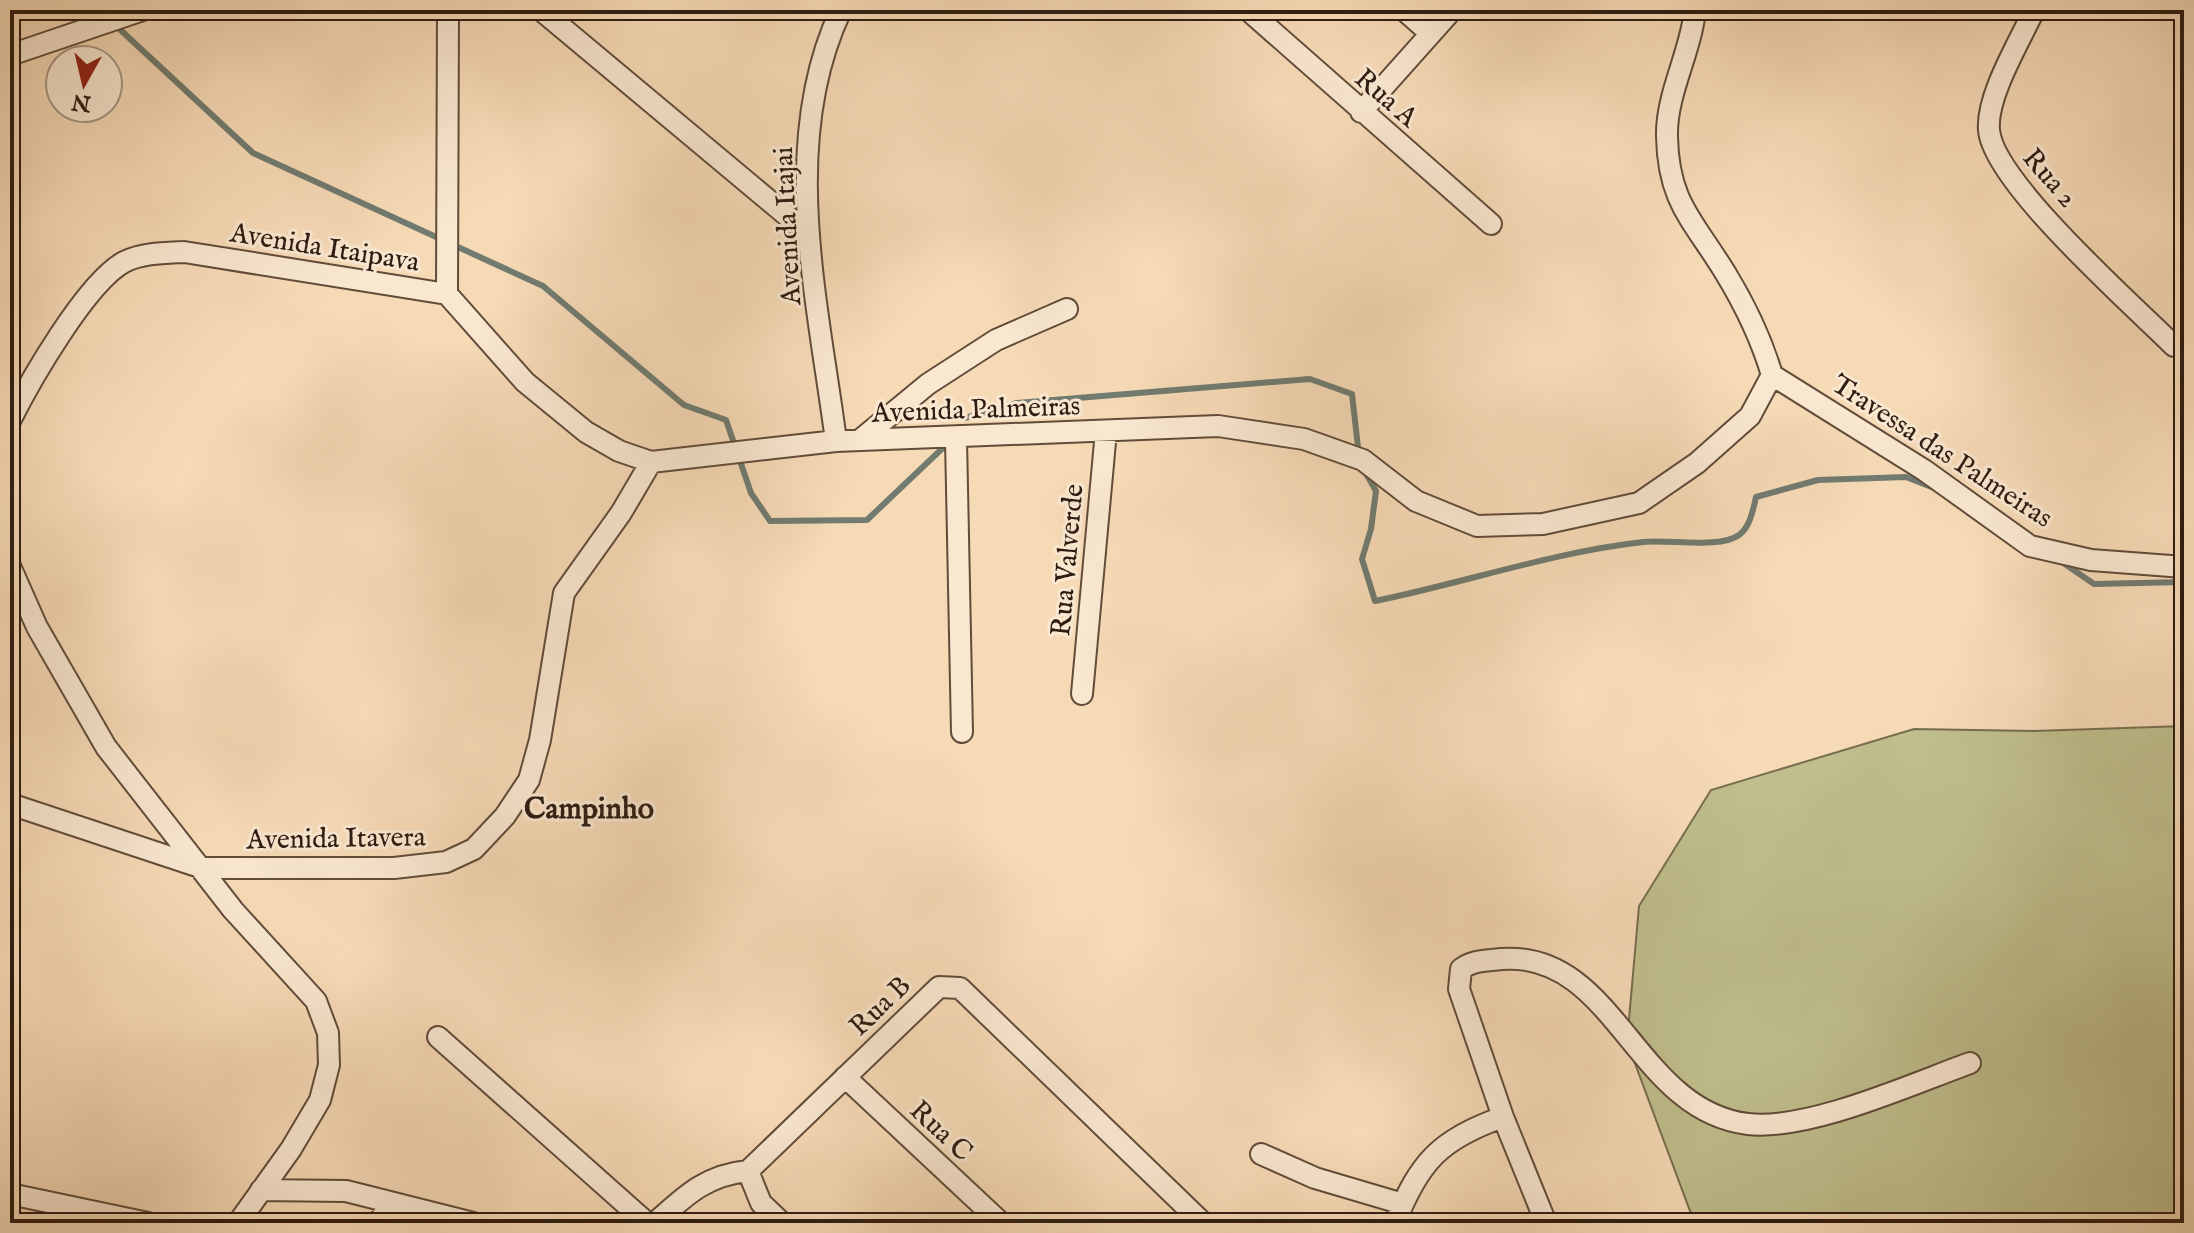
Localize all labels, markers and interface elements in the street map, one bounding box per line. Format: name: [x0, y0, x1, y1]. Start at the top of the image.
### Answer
north arrow: [44, 44, 124, 124]
street label: Rua A: [1346, 62, 1425, 137]
text: N: [70, 87, 94, 117]
street label: Rua 2: [2014, 142, 2084, 215]
street label: Avenida Itajai: [767, 146, 810, 307]
street label: Avenida Itaipava: [226, 216, 423, 281]
street label: Travessa das Palmeiras: [1825, 368, 2059, 537]
street label: Avenida Palmeiras: [870, 389, 1081, 432]
street label: Rua Valverde: [1044, 482, 1093, 638]
district label: Campinho: [524, 791, 654, 829]
street label: Avenida Itavera: [245, 820, 427, 859]
street label: Rua B: [843, 969, 919, 1045]
street label: Rua C: [901, 1094, 979, 1170]

